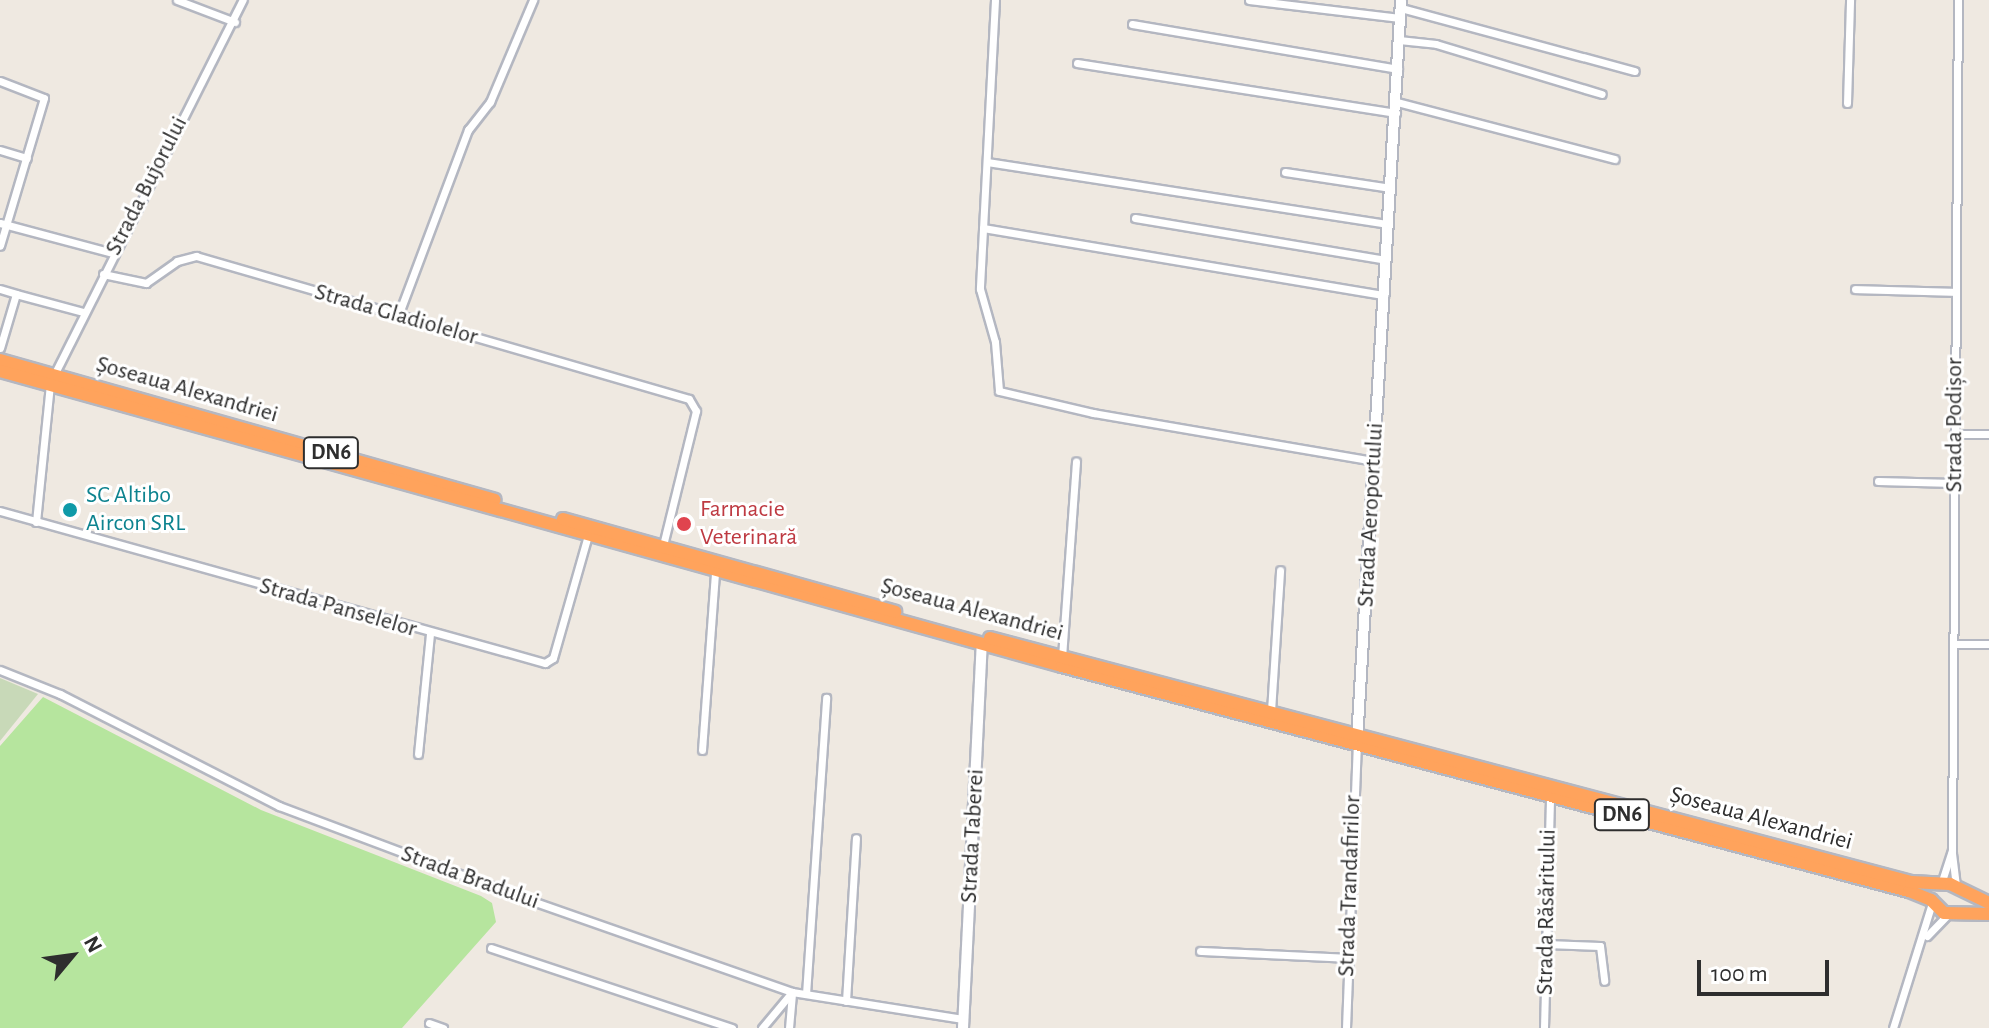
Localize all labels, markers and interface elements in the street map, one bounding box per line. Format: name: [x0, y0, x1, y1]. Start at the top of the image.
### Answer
street label: Strada Bujorului: [100, 112, 194, 260]
street label: Strada Gladiolelor: [311, 278, 481, 352]
street label: Șoseaua Alexandriei: [93, 350, 281, 430]
street label: Strada Podișor: [1941, 358, 1969, 492]
street label: Strada Aeroportului: [1352, 422, 1390, 608]
road number: DN6: [301, 435, 361, 471]
place label: SC Altibo Aircon SRL: [86, 482, 185, 538]
place label: Farmacie Veterinară: [700, 496, 797, 552]
marker: SC Altibo Aircon SRL: [61, 501, 79, 519]
marker: Farmacie Veterinară: [675, 515, 693, 533]
street label: Strada Panselelor: [256, 572, 420, 644]
street label: Șoseaua Alexandriei: [878, 572, 1066, 648]
street label: Strada Taberei: [955, 768, 991, 904]
street label: Șoseaua Alexandriei: [1667, 781, 1855, 857]
street label: Strada Trandafirilor: [1332, 795, 1368, 977]
road number: DN6: [1592, 797, 1652, 833]
street label: Strada Răsăritului: [1531, 829, 1563, 995]
street label: Strada Bradului: [397, 840, 543, 916]
north arrow: [32, 916, 112, 996]
text: N: [80, 932, 106, 956]
scale bar: [1701, 944, 1833, 994]
text: 100 m: [1711, 962, 1768, 986]

